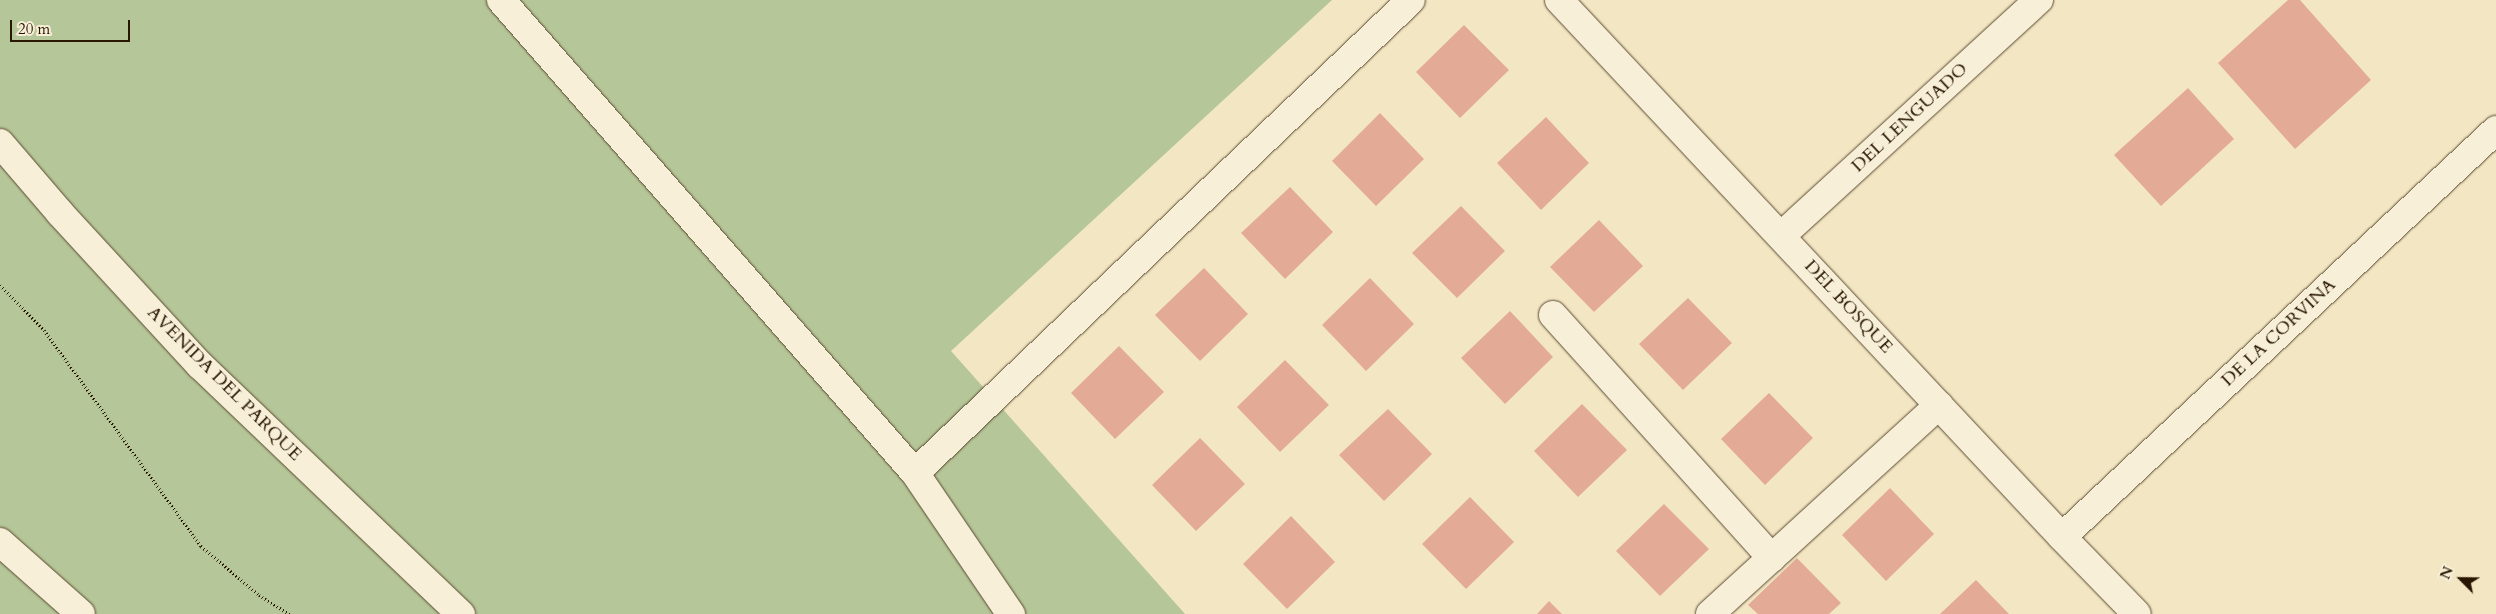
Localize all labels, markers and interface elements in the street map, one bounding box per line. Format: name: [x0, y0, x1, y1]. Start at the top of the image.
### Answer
scale bar: [12, 10, 132, 42]
text: 20 m: [18, 19, 50, 39]
street label: DEL LENGUADO: [1848, 59, 1972, 177]
street label: DEL BOSQUE: [1799, 256, 1897, 358]
street label: DE LA CORVINA: [2217, 274, 2341, 392]
street label: AVENIDA DEL PARQUE: [142, 302, 306, 466]
north arrow: [2436, 554, 2486, 604]
text: N: [2436, 564, 2458, 582]

